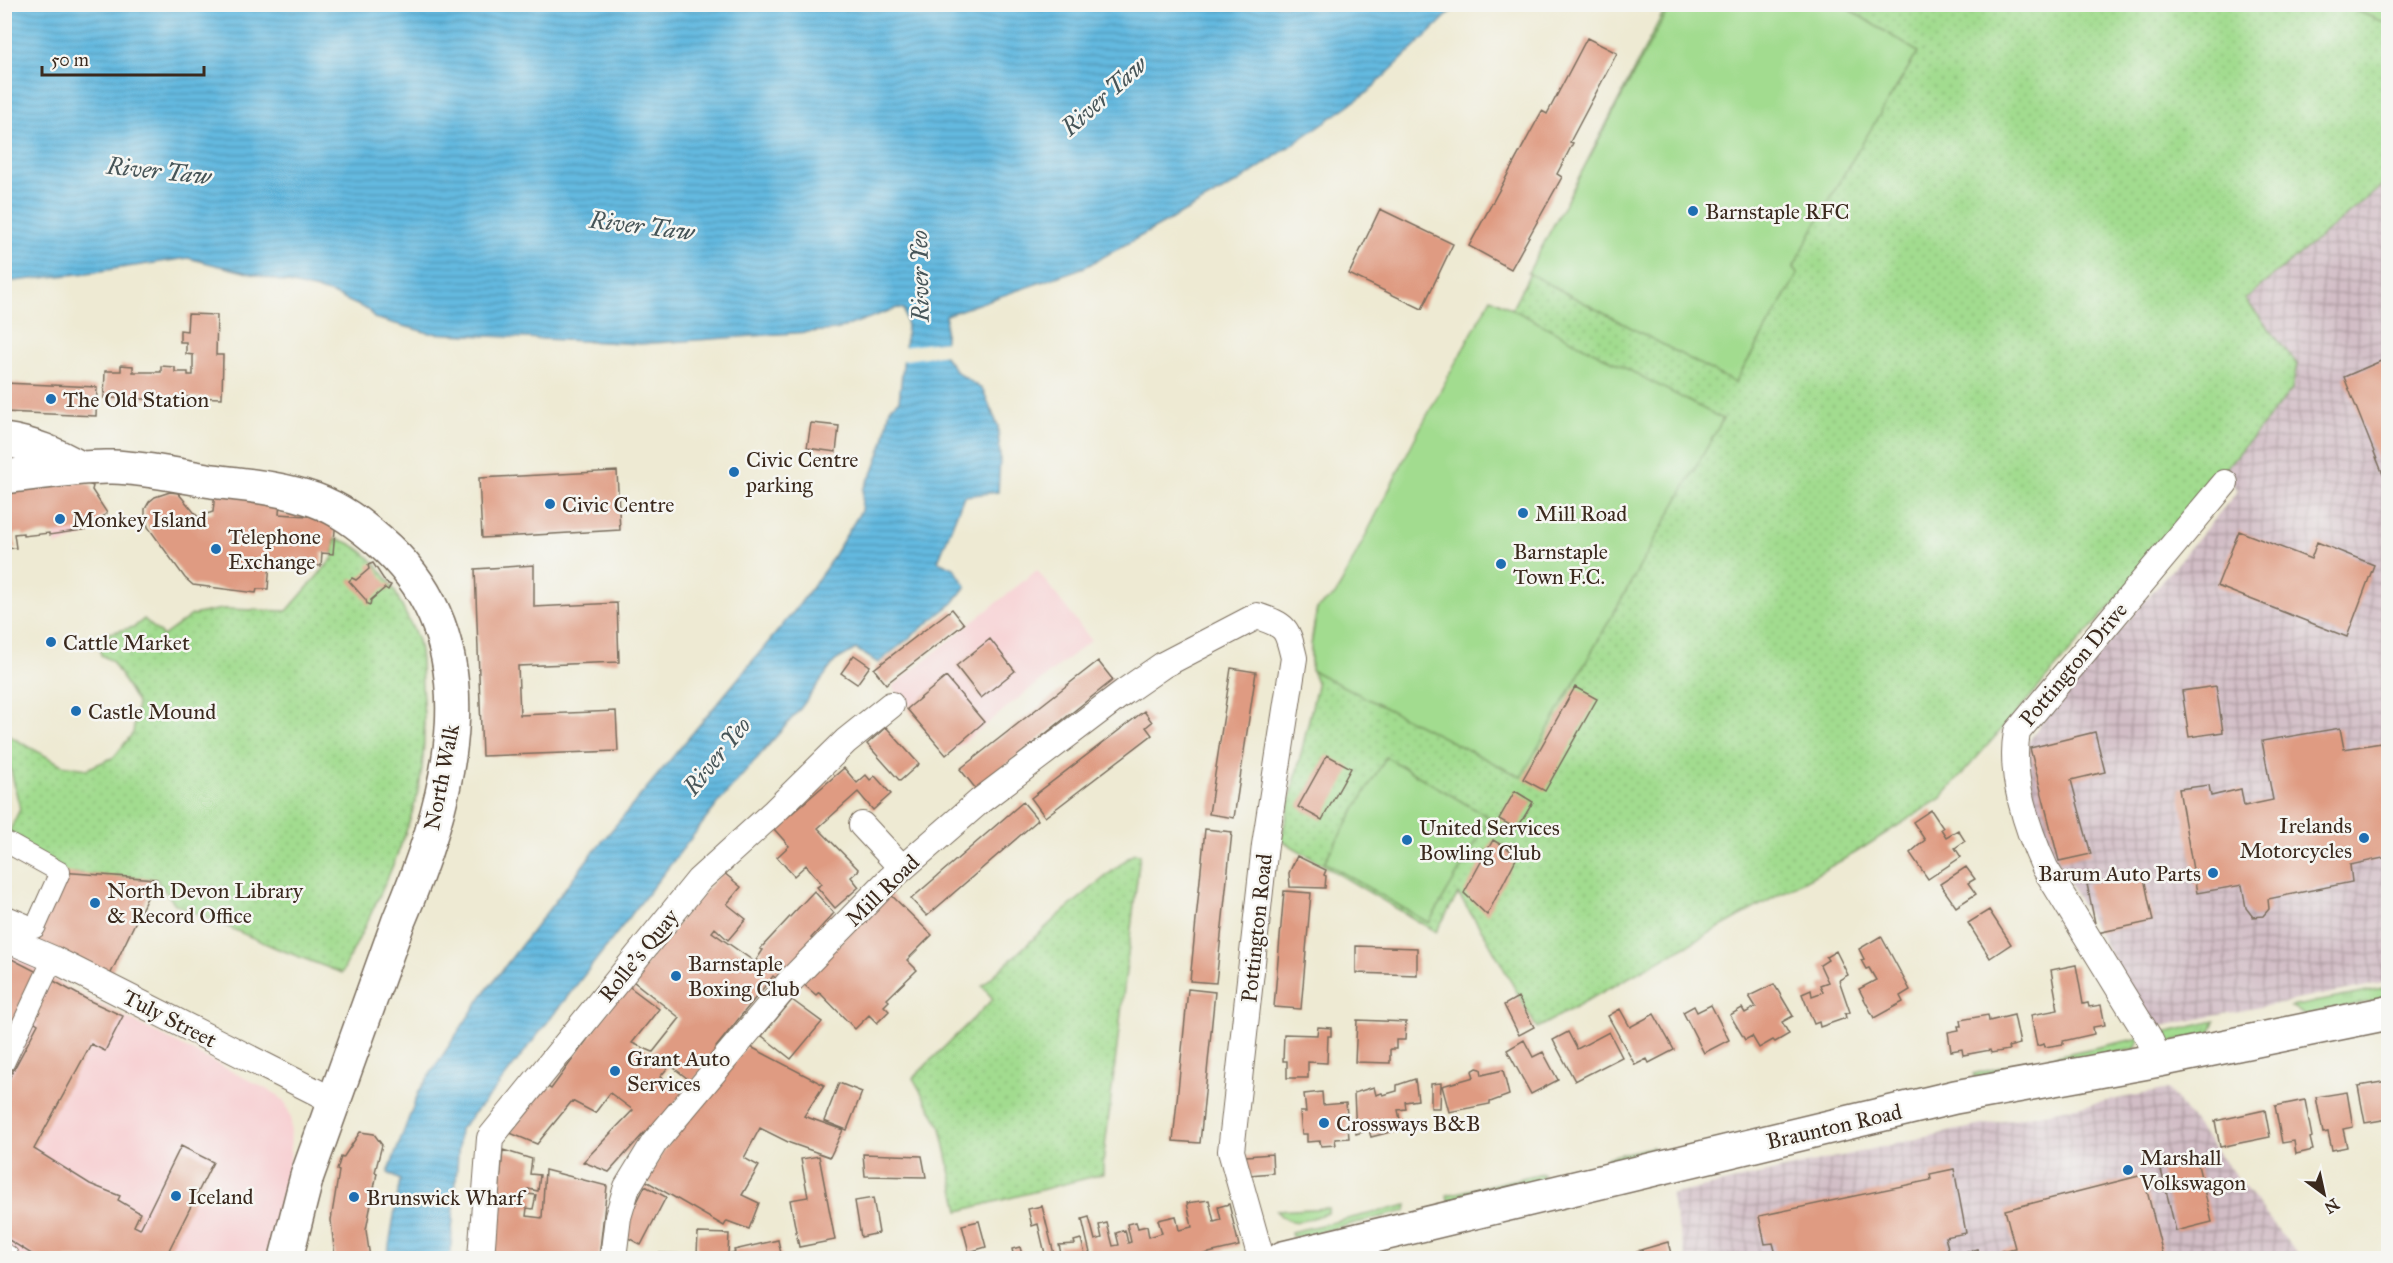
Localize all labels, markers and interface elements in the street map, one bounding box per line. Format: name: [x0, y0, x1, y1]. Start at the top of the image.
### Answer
scale bar: [42, 39, 204, 77]
text: 50 m: [51, 49, 89, 71]
water label: River Taw: [1054, 49, 1154, 143]
water label: River Taw: [104, 150, 214, 192]
place label: Barnstaple RFC: [1705, 198, 1850, 225]
marker: Barnstaple RFC: [1686, 204, 1700, 218]
water label: River Taw: [587, 205, 697, 247]
water label: River Yeo: [904, 230, 936, 323]
place label: The Old Station: [63, 386, 209, 413]
marker: The Old Station: [44, 392, 58, 406]
place label: Civic Centre parking: [745, 446, 858, 498]
marker: Civic Centre parking: [727, 465, 741, 479]
place label: Civic Centre: [562, 491, 674, 518]
marker: Civic Centre: [543, 497, 557, 511]
place label: Mill Road: [1535, 500, 1627, 527]
place label: Monkey Island: [72, 506, 207, 533]
marker: Mill Road: [1516, 506, 1530, 520]
marker: Monkey Island: [53, 512, 67, 526]
place label: Telephone Exchange: [228, 523, 321, 575]
place label: Barnstaple Town F.C.: [1513, 538, 1608, 590]
marker: Telephone Exchange: [209, 542, 223, 556]
marker: Barnstaple Town F.C.: [1494, 557, 1508, 571]
street label: Pottington Drive: [2014, 597, 2133, 732]
place label: Cattle Market: [63, 629, 190, 656]
marker: Cattle Market: [44, 635, 58, 649]
place label: Castle Mound: [88, 698, 216, 725]
marker: Castle Mound: [69, 704, 83, 718]
water label: River Yeo: [676, 711, 757, 802]
street label: North Walk: [418, 721, 465, 833]
place label: Irelands Motorcycles: [2239, 812, 2352, 864]
place label: United Services Bowling Club: [1419, 814, 1560, 866]
marker: Irelands Motorcycles: [2357, 831, 2371, 845]
marker: United Services Bowling Club: [1400, 833, 1414, 847]
street label: Mill Road: [840, 849, 925, 932]
street label: Pottington Road: [1235, 852, 1278, 1004]
place label: Barum Auto Parts: [2038, 860, 2201, 887]
marker: Barum Auto Parts: [2206, 866, 2220, 880]
place label: North Devon Library & Record Office: [107, 877, 304, 929]
marker: North Devon Library & Record Office: [88, 896, 102, 910]
street label: Rolle's Quay: [593, 903, 685, 1007]
place label: Barnstaple Boxing Club: [688, 950, 800, 1002]
marker: Barnstaple Boxing Club: [669, 969, 683, 983]
street label: Tuly Street: [118, 983, 221, 1054]
place label: Grant Auto Services: [627, 1045, 730, 1097]
marker: Grant Auto Services: [608, 1064, 622, 1078]
street label: Braunton Road: [1764, 1098, 1904, 1155]
place label: Crossways B&B: [1336, 1110, 1481, 1137]
marker: Crossways B&B: [1317, 1116, 1331, 1130]
place label: Marshall Volkswagon: [2139, 1144, 2246, 1196]
marker: Marshall Volkswagon: [2121, 1163, 2135, 1177]
north arrow: [2294, 1164, 2354, 1224]
place label: Iceland: [188, 1183, 254, 1210]
place label: Brunswick Wharf: [366, 1184, 527, 1211]
marker: Iceland: [169, 1189, 183, 1203]
marker: Brunswick Wharf: [347, 1190, 361, 1204]
text: N: [2321, 1194, 2343, 1218]

